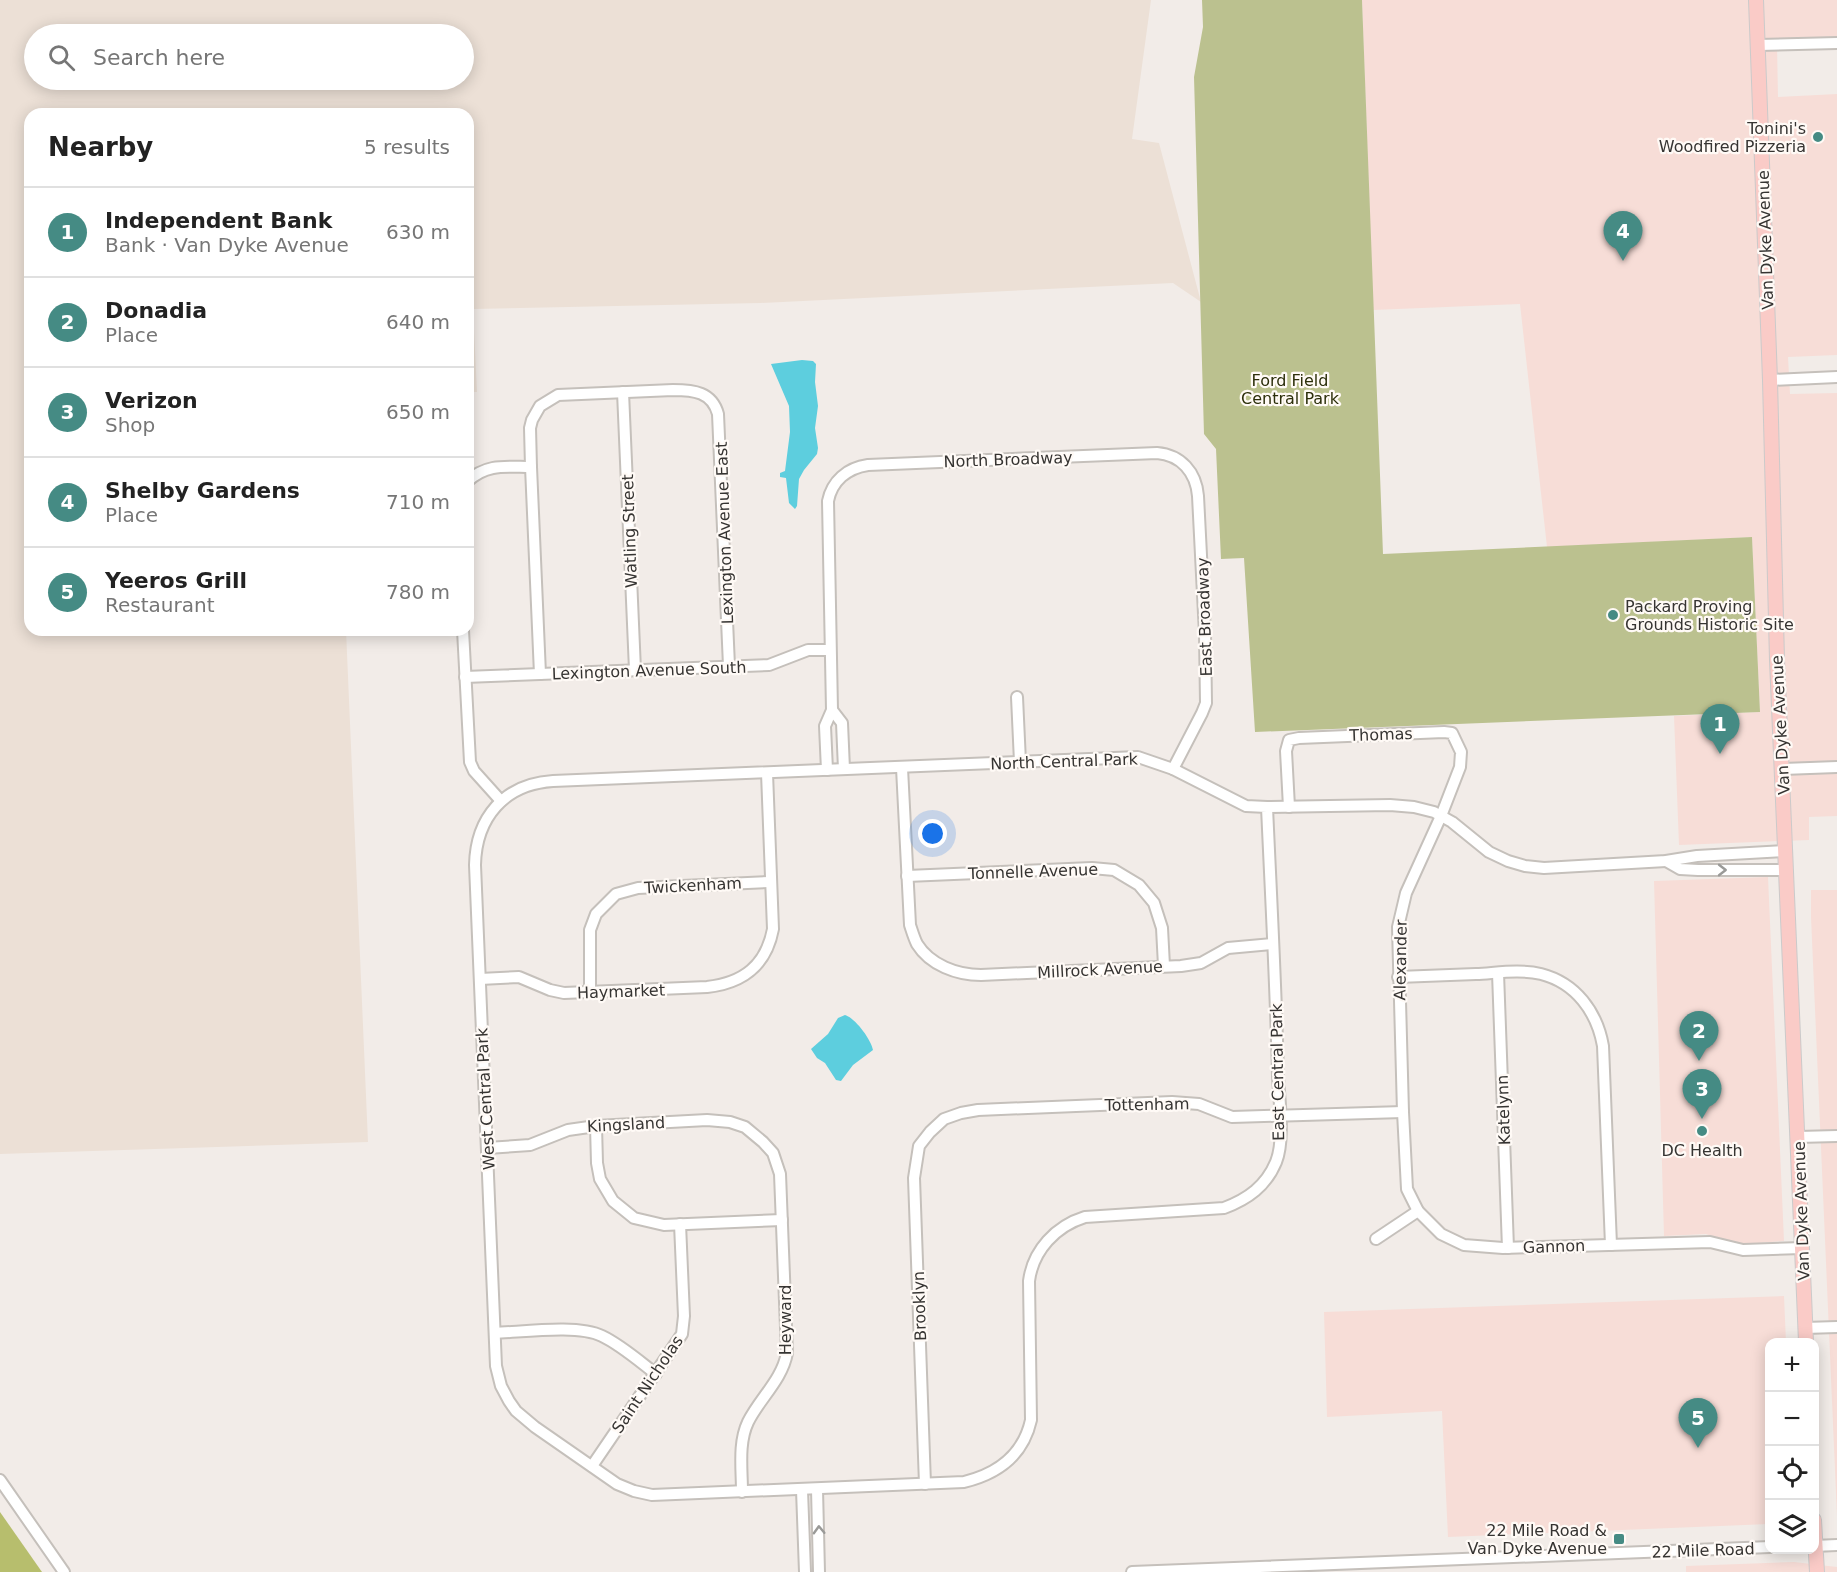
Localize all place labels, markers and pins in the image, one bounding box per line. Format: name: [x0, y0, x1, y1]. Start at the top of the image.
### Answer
place label: Tonini's Woodfired Pizzeria: [1659, 119, 1806, 156]
marker: Tonini's Woodfired Pizzeria: [1811, 130, 1825, 144]
pin: 4: [1604, 212, 1642, 261]
place label: Packard Proving Grounds Historic Site: [1625, 597, 1794, 634]
marker: Packard Proving Grounds Historic Site: [1606, 608, 1620, 622]
pin: 1: [1700, 704, 1740, 754]
pin: 2: [1680, 1012, 1718, 1061]
pin: 3: [1682, 1070, 1722, 1119]
marker: DC Health: [1695, 1124, 1709, 1138]
place label: DC Health: [1661, 1141, 1743, 1160]
pin: 5: [1678, 1398, 1718, 1448]
place label: 22 Mile Road & Van Dyke Avenue: [1467, 1521, 1607, 1558]
marker: 22 Mile Road & Van Dyke Avenue: [1612, 1532, 1626, 1546]

